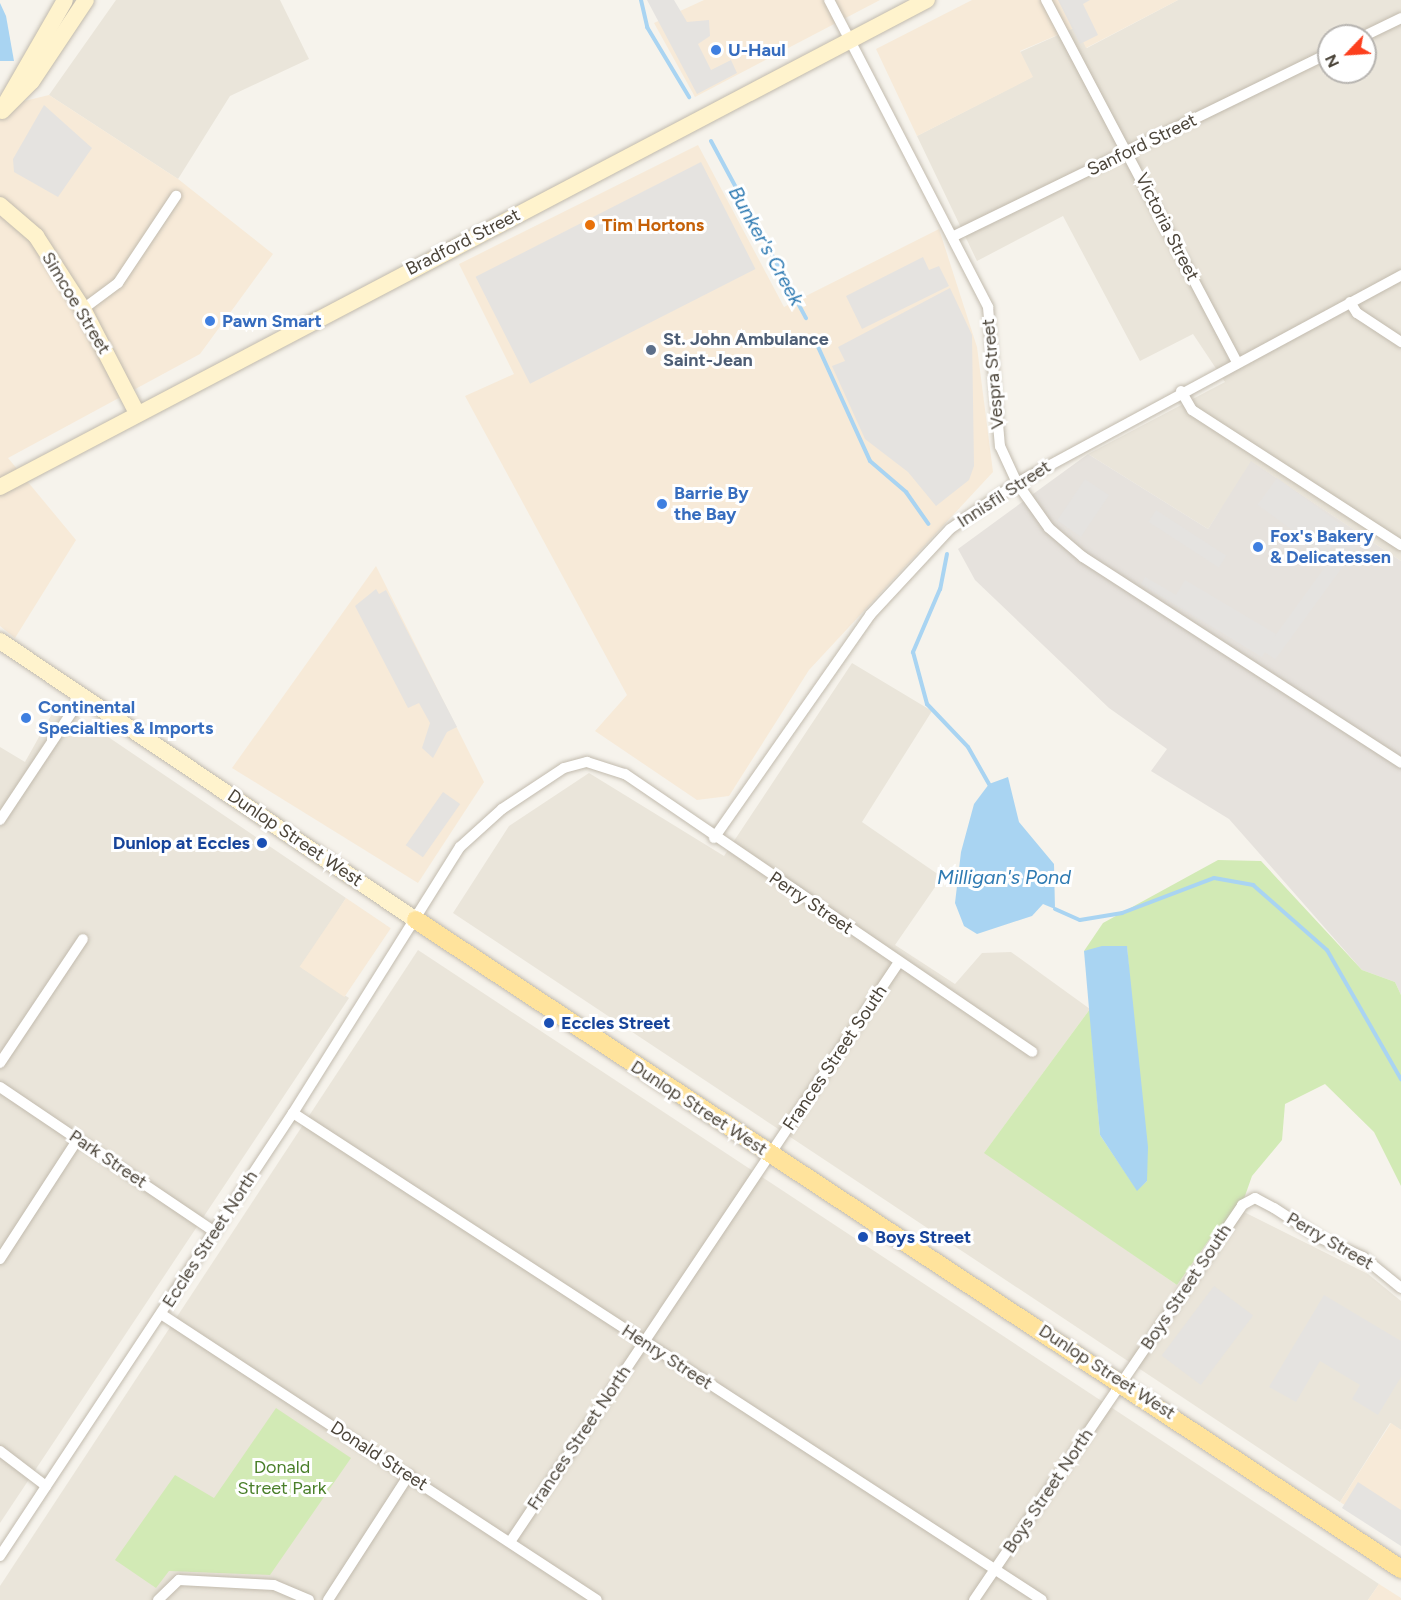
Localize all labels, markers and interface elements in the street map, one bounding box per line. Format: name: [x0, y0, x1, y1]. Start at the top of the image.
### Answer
north arrow: [1317, 24, 1377, 84]
place label: U-Haul: [728, 39, 786, 61]
marker: U-Haul: [709, 43, 723, 57]
text: N: [1321, 51, 1343, 71]
street label: Sanford Street: [1084, 109, 1200, 181]
street label: Victoria Street: [1131, 170, 1203, 284]
water label: Bunker's Creek: [723, 182, 809, 310]
street label: Bradford Street: [402, 204, 524, 280]
place label: Tim Hortons: [602, 214, 704, 236]
marker: Tim Hortons: [583, 218, 597, 232]
street label: Simcoe Street: [37, 248, 115, 358]
place label: Pawn Smart: [222, 310, 322, 332]
marker: Pawn Smart: [203, 314, 217, 328]
street label: Vespra Street: [977, 318, 1009, 430]
place label: St. John Ambulance Saint-Jean: [663, 329, 829, 372]
marker: St. John Ambulance Saint-Jean: [644, 343, 658, 357]
street label: Innisfil Street: [953, 456, 1055, 532]
place label: Barrie By the Bay: [674, 483, 749, 526]
marker: Barrie By the Bay: [655, 497, 669, 511]
place label: Fox's Bakery & Delicatessen: [1270, 526, 1391, 568]
marker: Fox's Bakery & Delicatessen: [1251, 540, 1265, 554]
place label: Continental Specialties & Imports: [38, 697, 213, 740]
marker: Continental Specialties & Imports: [19, 711, 33, 725]
street label: Dunlop Street West: [223, 785, 367, 891]
place label: Dunlop at Eccles: [113, 832, 250, 854]
marker: Dunlop at Eccles: [255, 836, 269, 850]
water label: Milligan's Pond: [937, 865, 1071, 889]
street label: Perry Street: [765, 867, 857, 939]
street label: Frances Street South: [778, 981, 892, 1135]
place label: Eccles Street: [561, 1012, 670, 1034]
marker: Eccles Street: [542, 1016, 556, 1030]
street label: Dunlop Street West: [627, 1056, 771, 1160]
street label: Park Street: [65, 1125, 151, 1193]
street label: Eccles Street North: [158, 1166, 262, 1312]
street label: Perry Street: [1283, 1208, 1377, 1274]
street label: Boys Street South: [1136, 1220, 1236, 1354]
place label: Boys Street: [875, 1226, 971, 1248]
marker: Boys Street: [856, 1230, 870, 1244]
street label: Henry Street: [618, 1320, 716, 1394]
street label: Dunlop Street West: [1035, 1320, 1179, 1424]
street label: Frances Street North: [523, 1362, 635, 1514]
street label: Donald Street: [326, 1417, 432, 1495]
street label: Boys Street North: [998, 1425, 1098, 1557]
park label: Donald Street Park: [237, 1457, 327, 1500]

